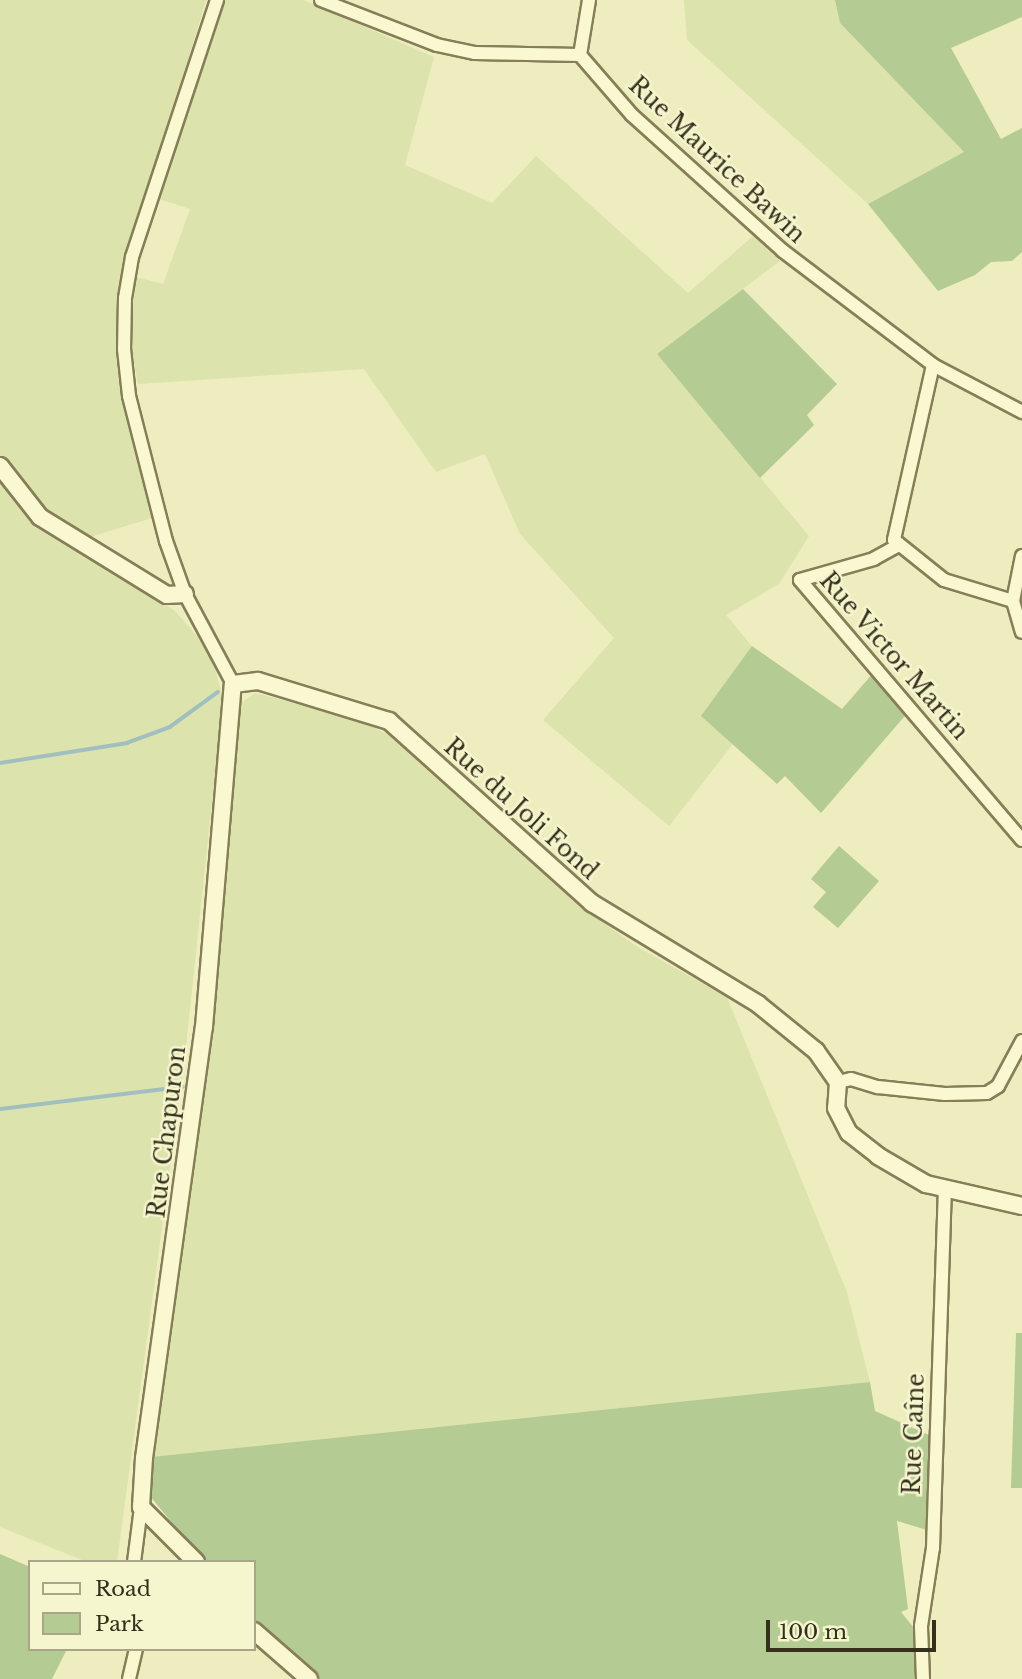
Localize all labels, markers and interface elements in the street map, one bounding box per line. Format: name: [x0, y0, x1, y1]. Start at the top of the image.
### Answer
street label: Rue Maurice Bawin: [623, 71, 811, 249]
street label: Rue Victor Martin: [813, 566, 975, 746]
street label: Rue du Joli Fond: [439, 733, 603, 885]
street label: Rue Chapuron: [143, 1044, 191, 1220]
street label: Rue Caîne: [898, 1373, 930, 1495]
legend: [28, 1560, 256, 1651]
text: Road: [95, 1576, 151, 1602]
scale bar: [770, 1606, 940, 1650]
text: Park: [95, 1611, 144, 1637]
text: 100 m: [779, 1619, 847, 1645]

